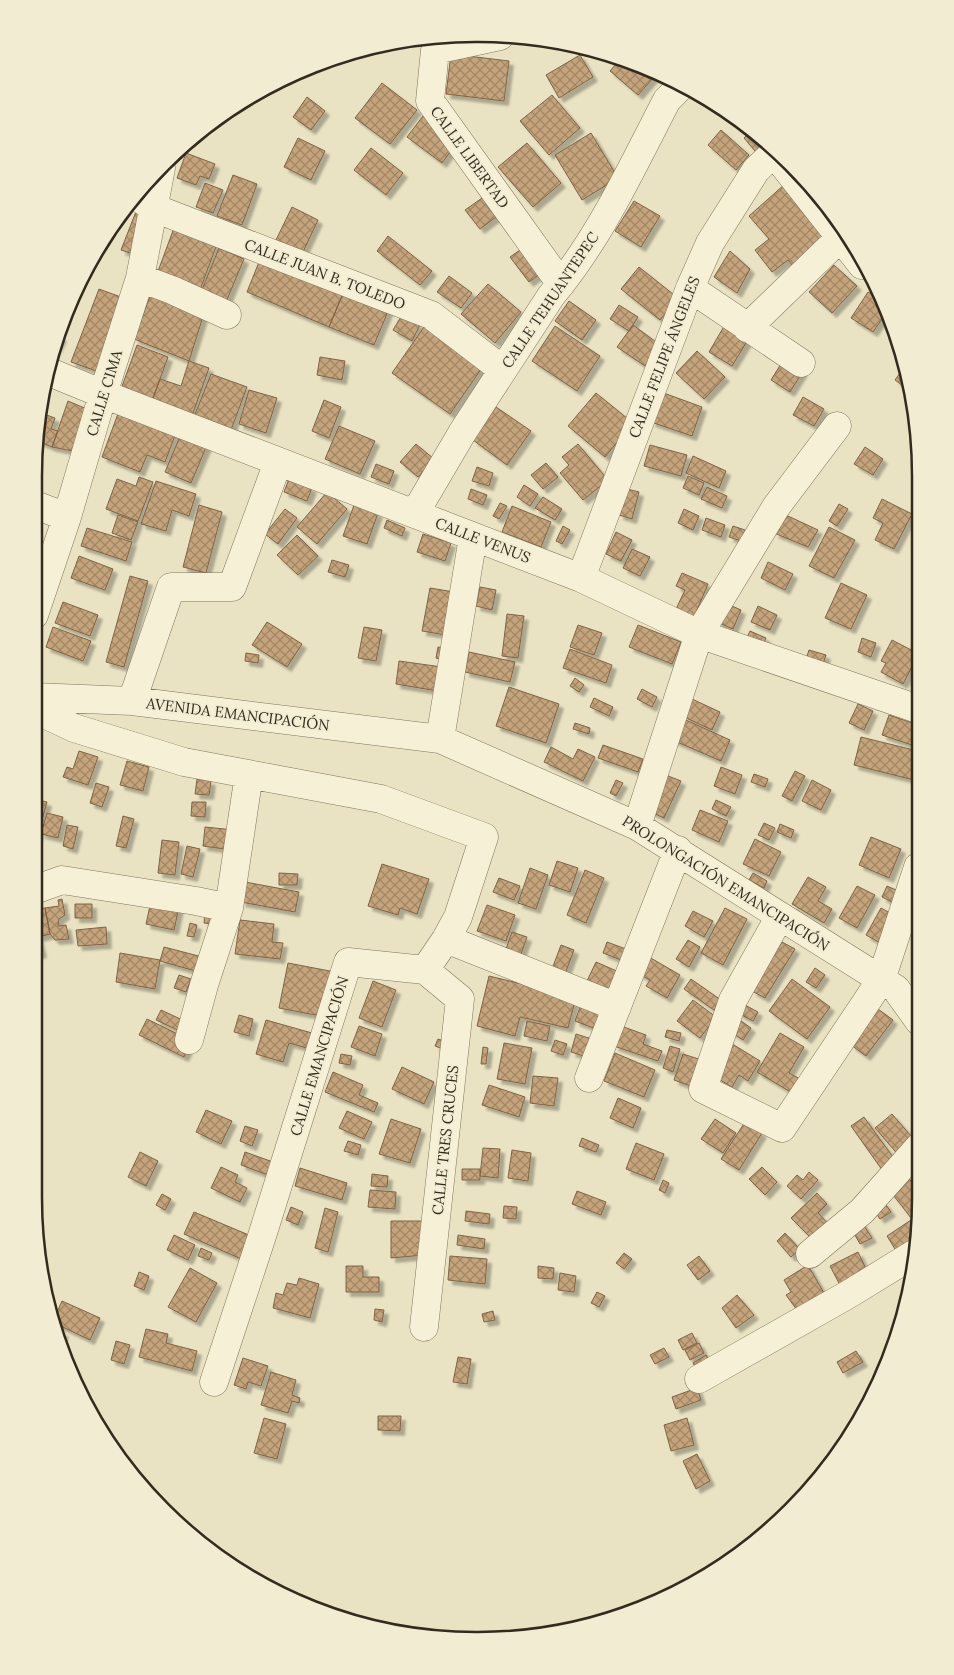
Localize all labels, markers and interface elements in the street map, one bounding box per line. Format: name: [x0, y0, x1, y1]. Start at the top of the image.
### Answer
street label: CALLE LIBERTAD: [427, 102, 513, 212]
street label: CALLE TEHUANTEPEC: [497, 228, 603, 372]
street label: CALLE JUAN B. TOLEDO: [242, 234, 408, 314]
street label: CALLE FELIPE ÁNGELES: [624, 273, 704, 441]
street label: CALLE CIMA: [82, 347, 126, 438]
street label: CALLE VENUS: [433, 513, 533, 567]
street label: AVENIDA EMANCIPACIÓN: [144, 693, 331, 735]
street label: PROLONGACIÓN EMANCIPACIÓN: [619, 811, 833, 955]
street label: CALLE EMANCIPACIÓN: [286, 974, 352, 1138]
street label: CALLE TRES CRUCES: [428, 1064, 462, 1216]

